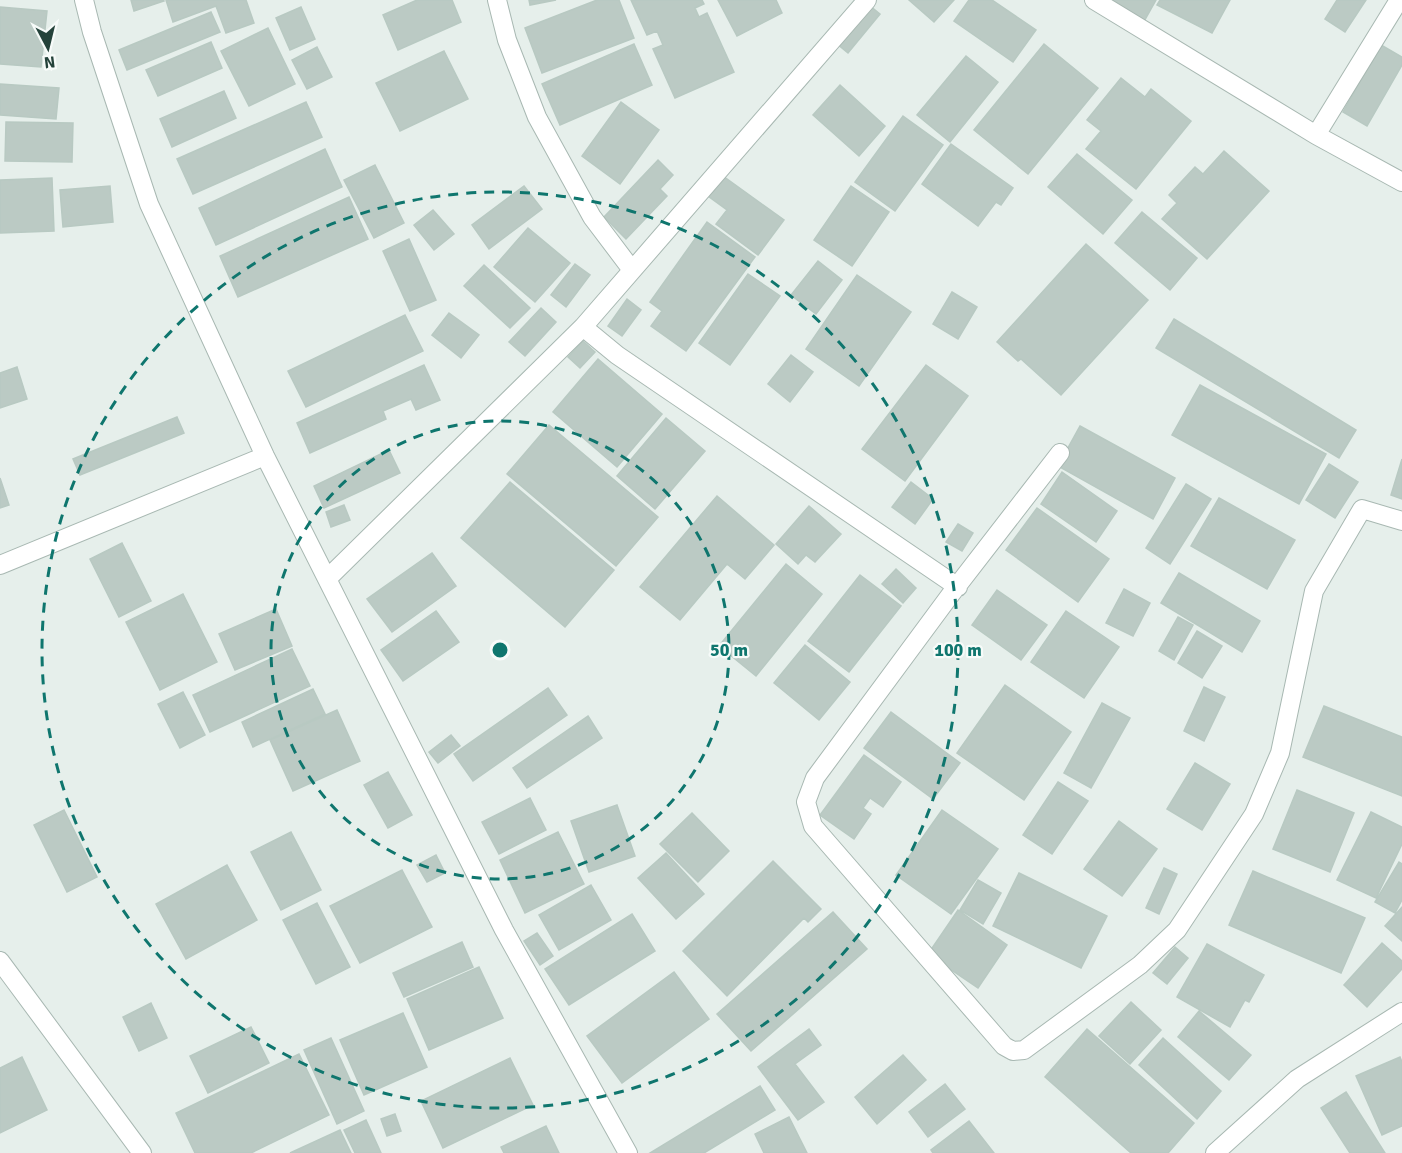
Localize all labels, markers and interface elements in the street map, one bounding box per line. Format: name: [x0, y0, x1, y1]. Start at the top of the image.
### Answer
north arrow: [18, 18, 78, 78]
text: N: [43, 51, 56, 72]
text: 50 m: [710, 639, 748, 661]
text: 100 m: [934, 639, 982, 661]
centre of rings: [490, 640, 510, 660]

